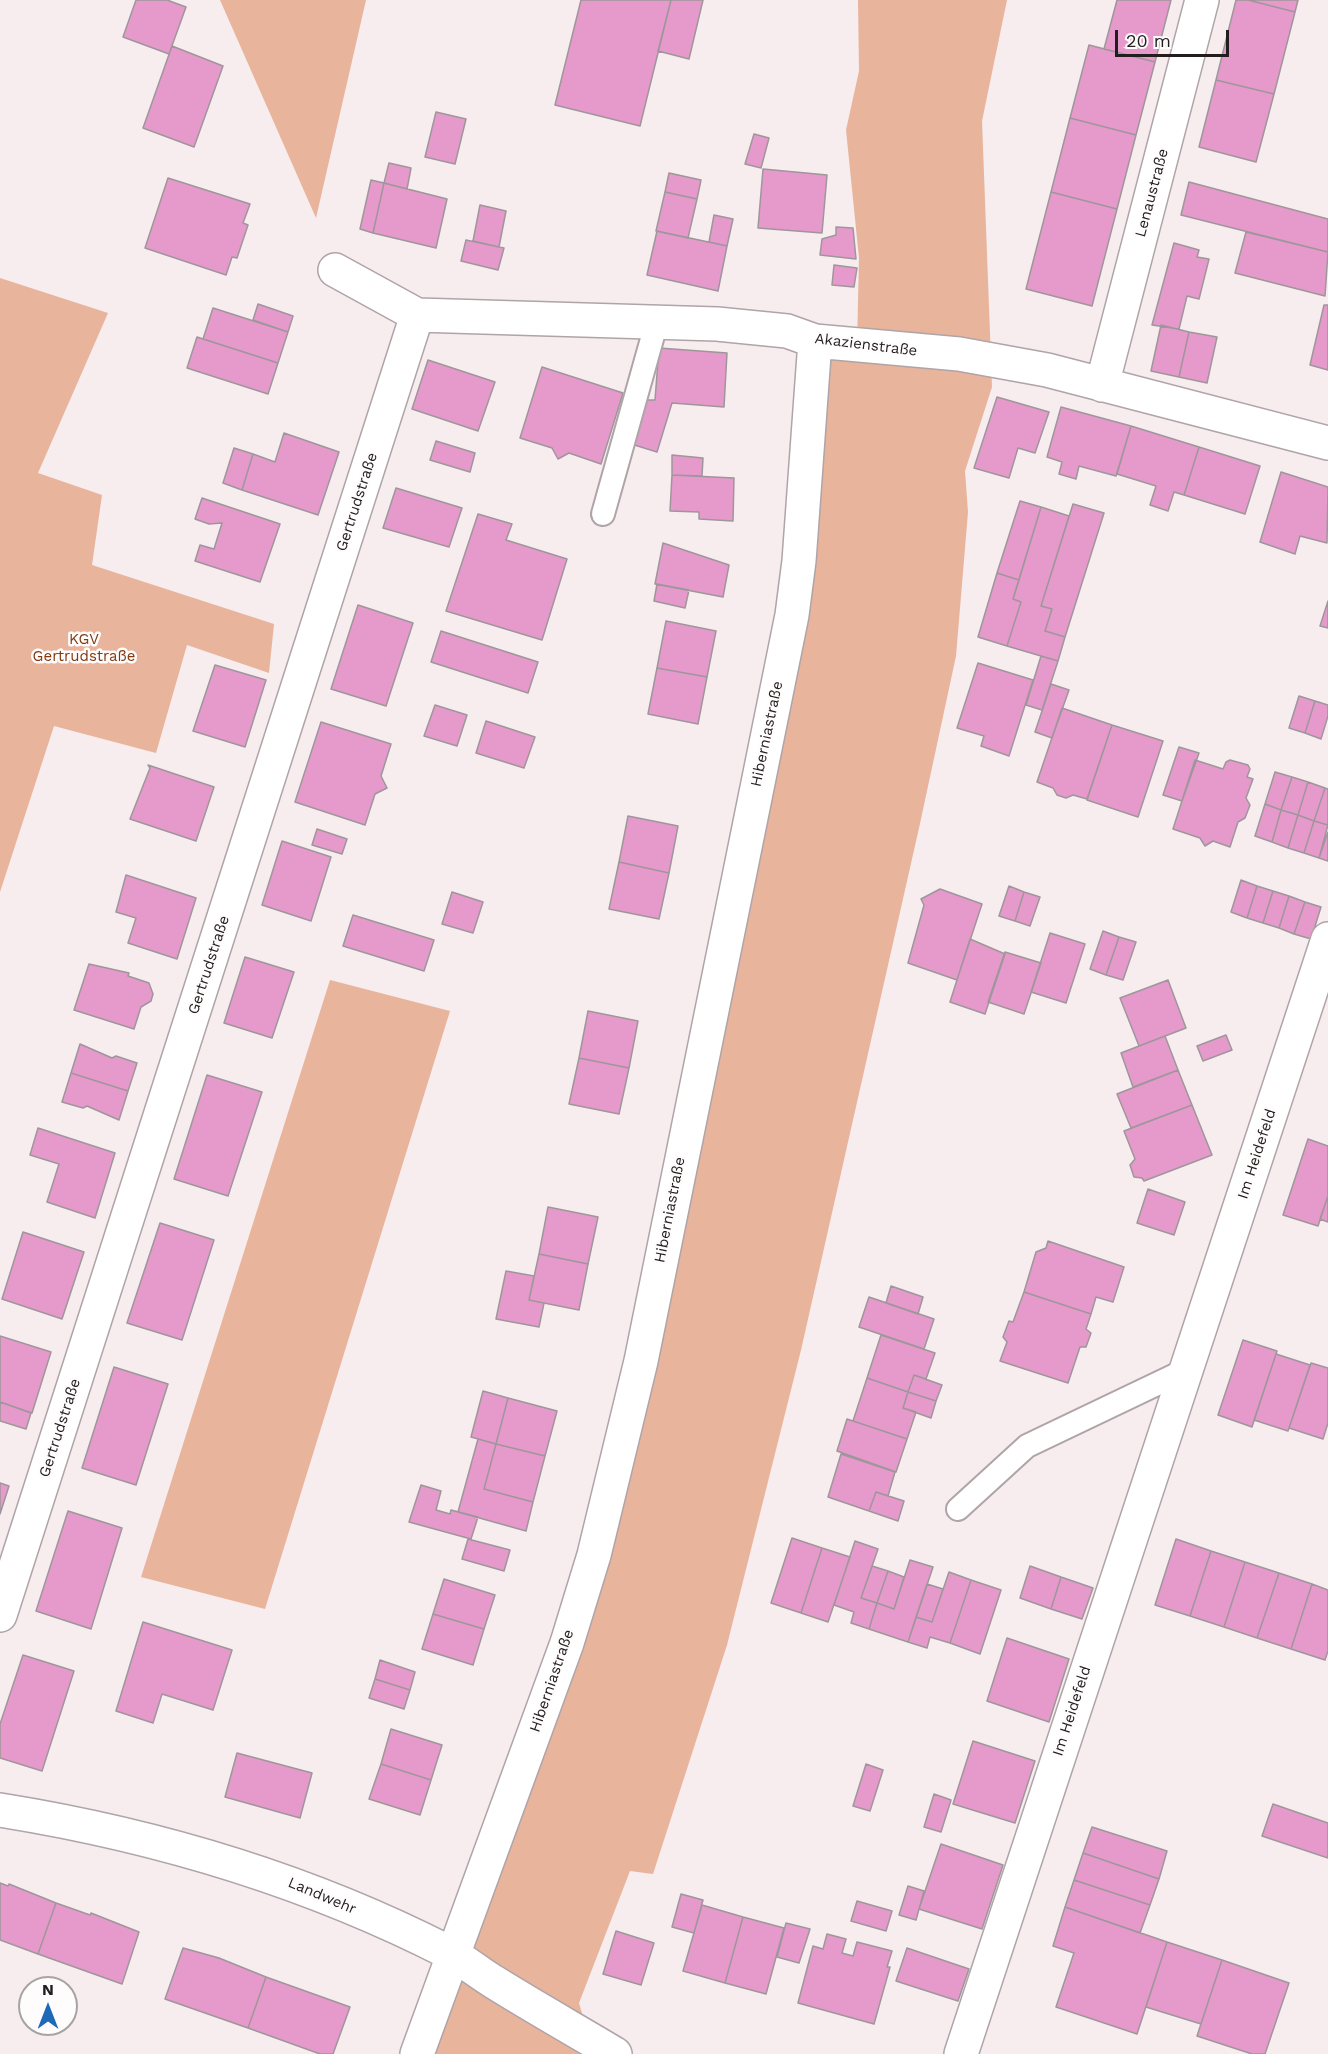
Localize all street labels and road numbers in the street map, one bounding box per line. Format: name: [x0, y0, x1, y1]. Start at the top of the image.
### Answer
street label: Lenaustraße: [1132, 147, 1172, 239]
street label: Akazienstraße: [814, 330, 918, 360]
street label: Gertrudstraße: [333, 450, 381, 554]
street label: Hiberniastraße: [747, 680, 787, 788]
street label: Gertrudstraße: [185, 913, 233, 1017]
street label: Im Heidefeld: [1234, 1107, 1280, 1201]
street label: Hiberniastraße: [651, 1156, 689, 1264]
street label: Gertrudstraße: [36, 1376, 84, 1480]
street label: Hiberniastraße: [526, 1627, 578, 1735]
street label: Im Heidefeld: [1049, 1664, 1095, 1758]
street label: Landwehr: [285, 1874, 359, 1918]

